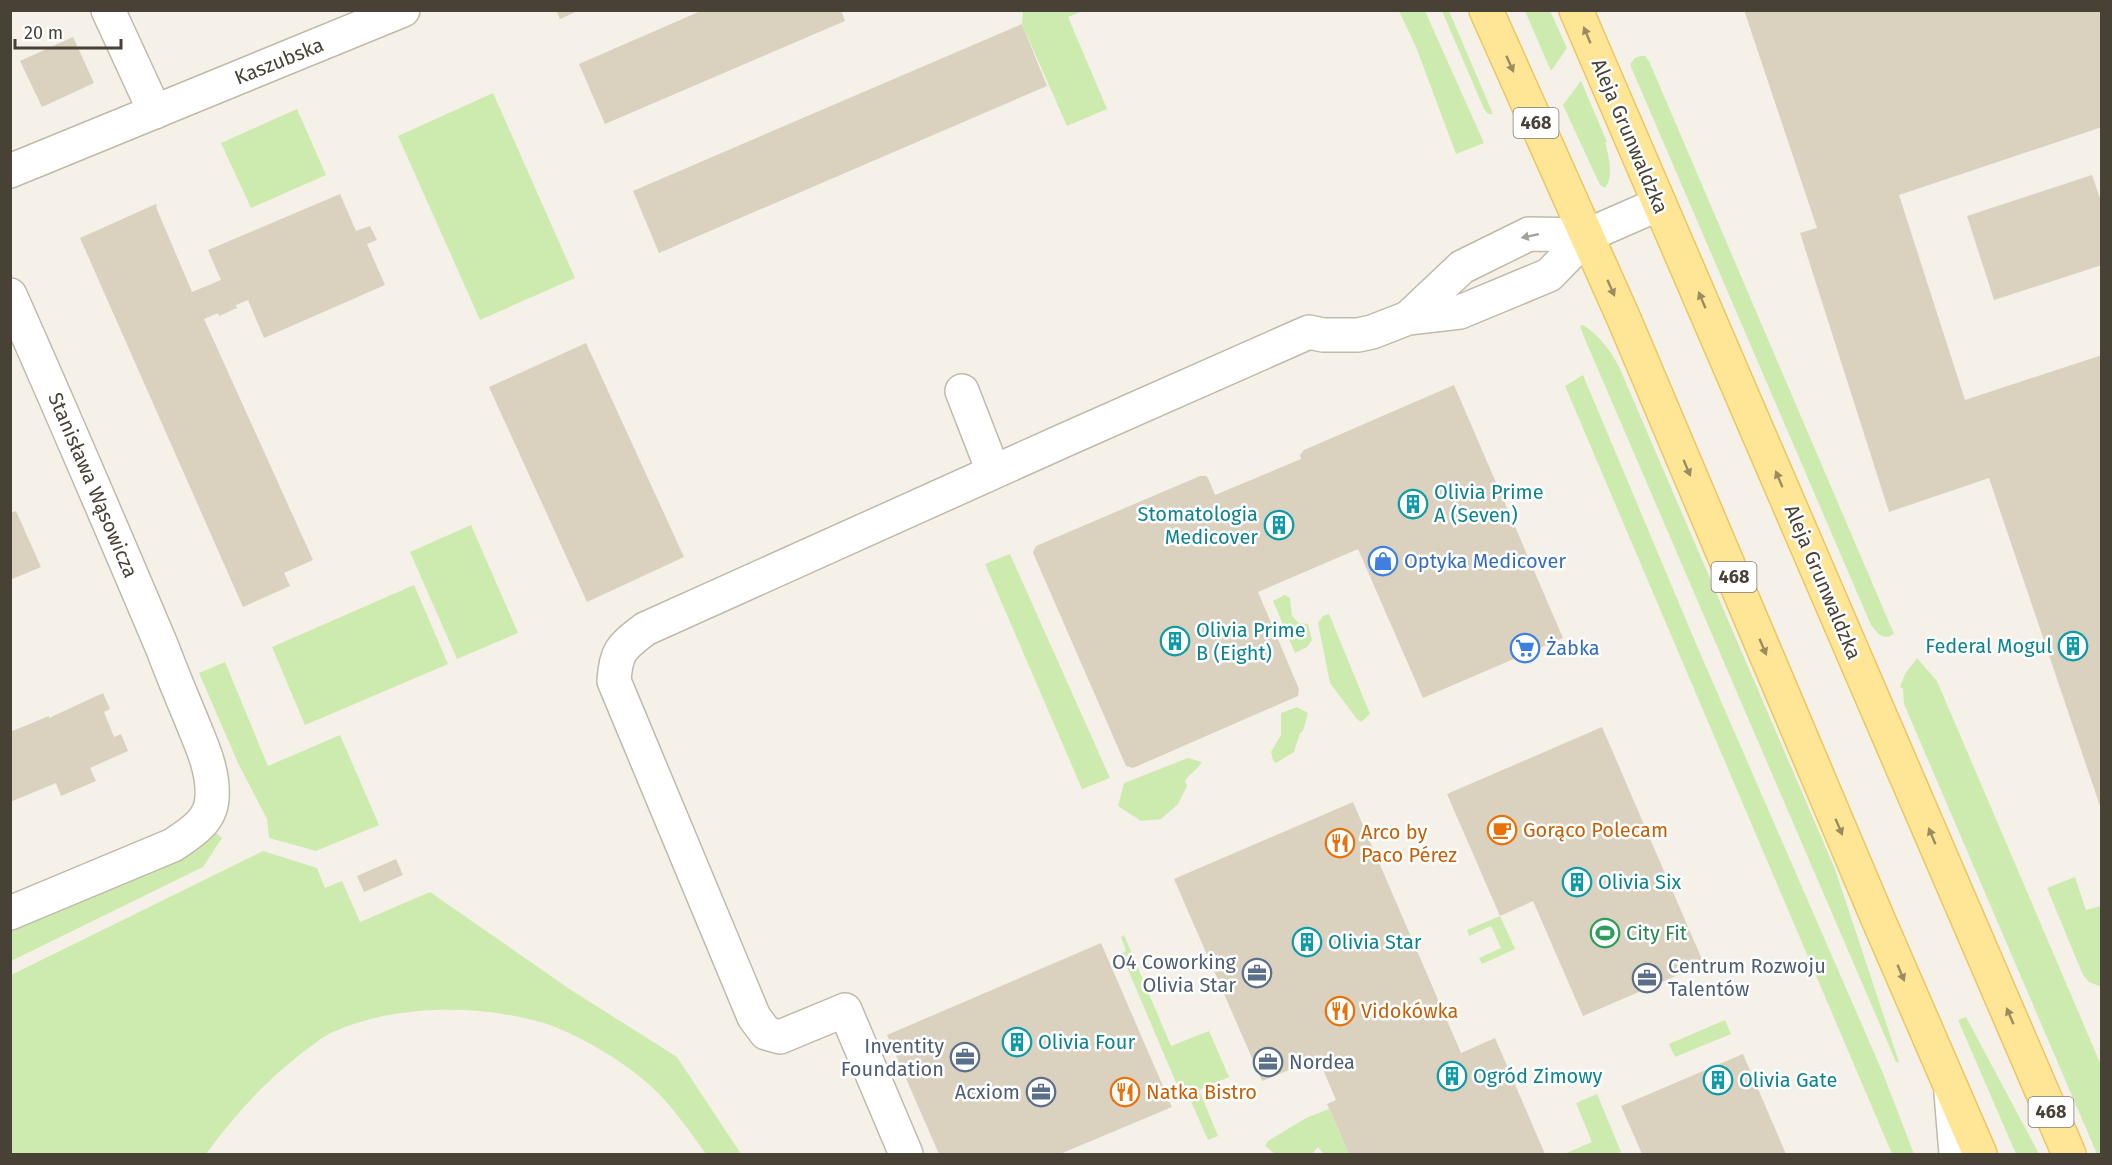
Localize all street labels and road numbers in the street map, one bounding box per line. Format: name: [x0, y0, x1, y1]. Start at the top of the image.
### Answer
street label: Kaszubska: [231, 32, 327, 90]
street label: Aleja Grunwaldzka: [1587, 55, 1673, 217]
road number: 468: [1514, 108, 1558, 138]
street label: Stanisława Wąsowicza: [43, 389, 143, 581]
street label: Aleja Grunwaldzka: [1780, 501, 1866, 663]
road number: 468: [1712, 562, 1756, 592]
road number: 468: [2028, 1097, 2074, 1127]

